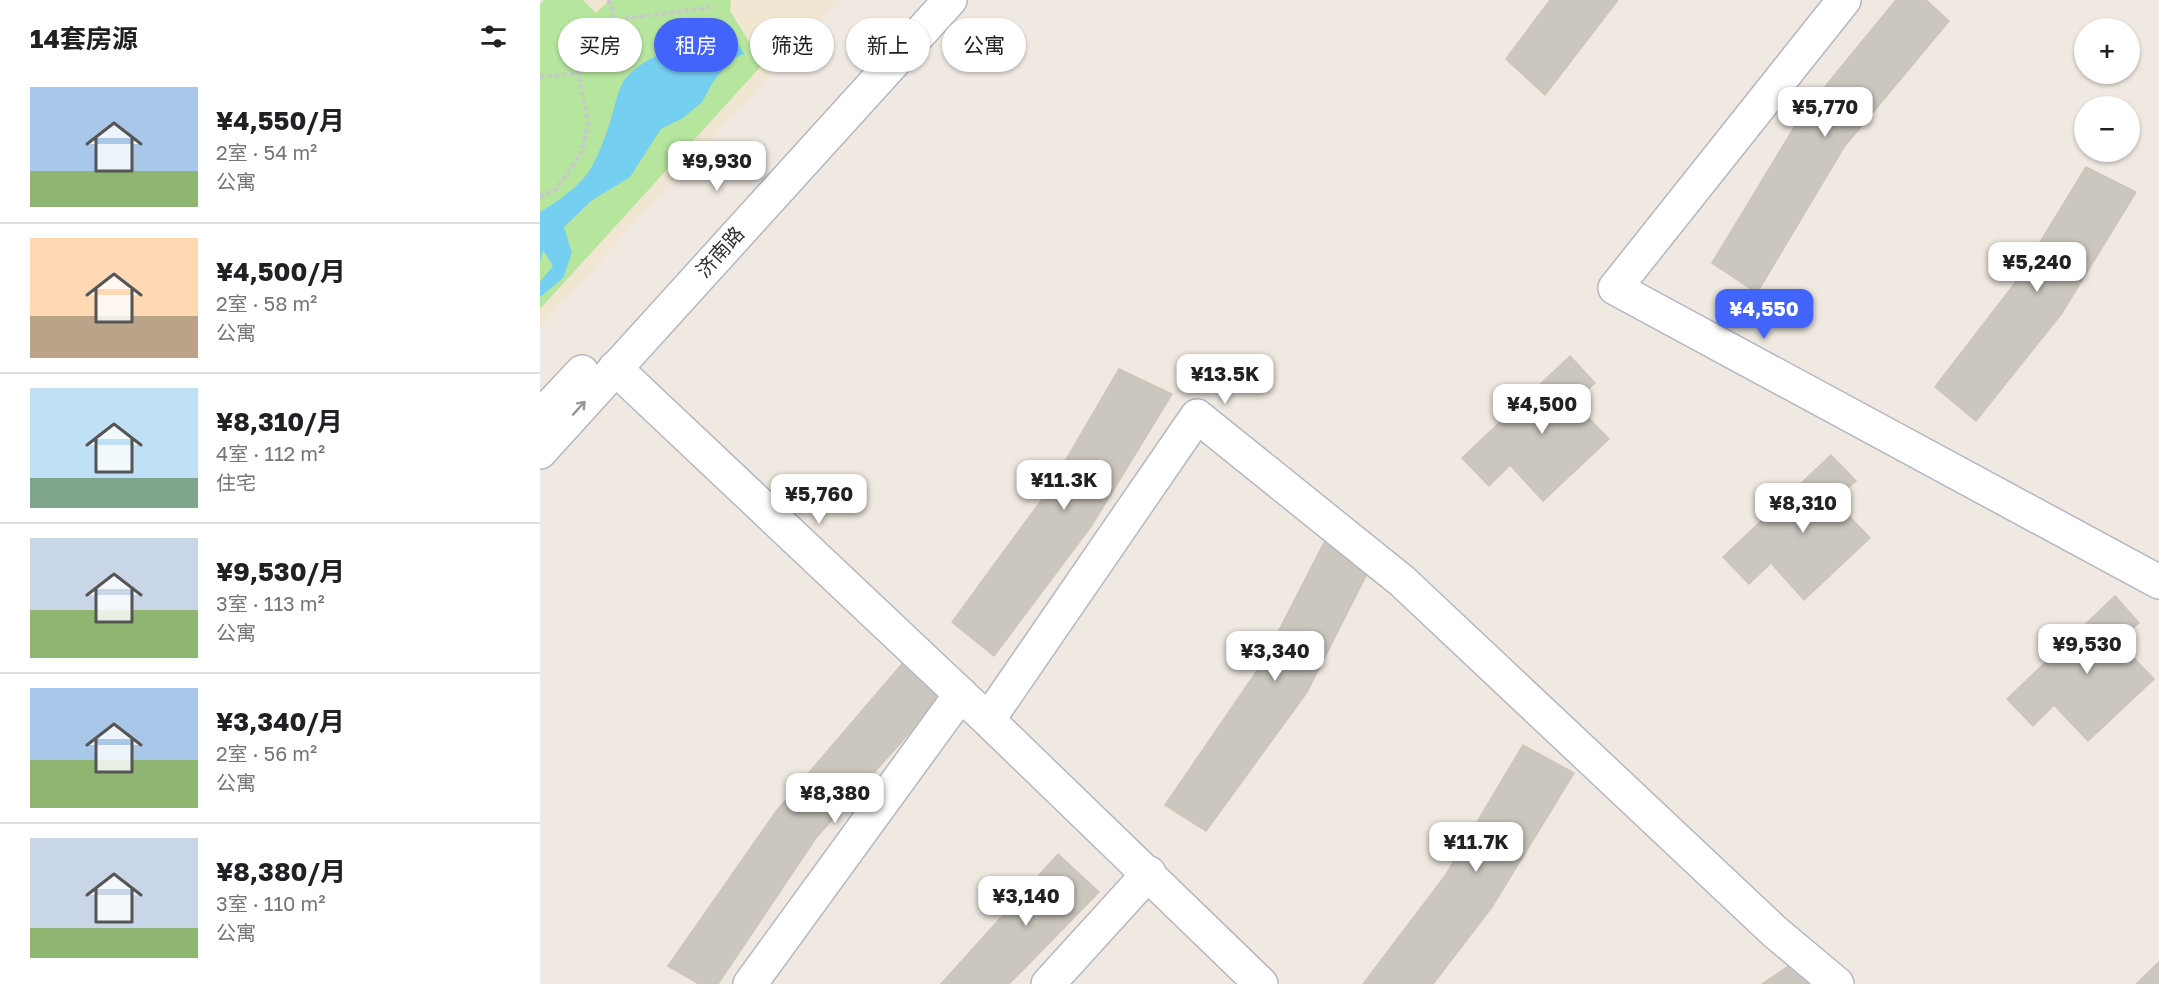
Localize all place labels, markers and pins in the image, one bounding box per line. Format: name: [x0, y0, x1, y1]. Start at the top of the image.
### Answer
pin: ¥5,770: [1776, 87, 1874, 138]
pin: ¥9,930: [668, 141, 766, 192]
pin: ¥5,240: [1988, 242, 2086, 293]
pin: ¥4,550: [1715, 289, 1813, 340]
pin: ¥13.5K: [1176, 354, 1274, 405]
pin: ¥4,500: [1493, 384, 1591, 435]
pin: ¥11.3K: [1015, 460, 1113, 511]
pin: ¥5,760: [770, 474, 868, 525]
pin: ¥8,310: [1754, 483, 1852, 534]
pin: ¥9,530: [2038, 624, 2136, 675]
pin: ¥3,340: [1226, 631, 1324, 682]
pin: ¥8,380: [786, 773, 884, 824]
pin: ¥11.7K: [1427, 822, 1525, 873]
pin: ¥3,140: [977, 876, 1075, 927]

